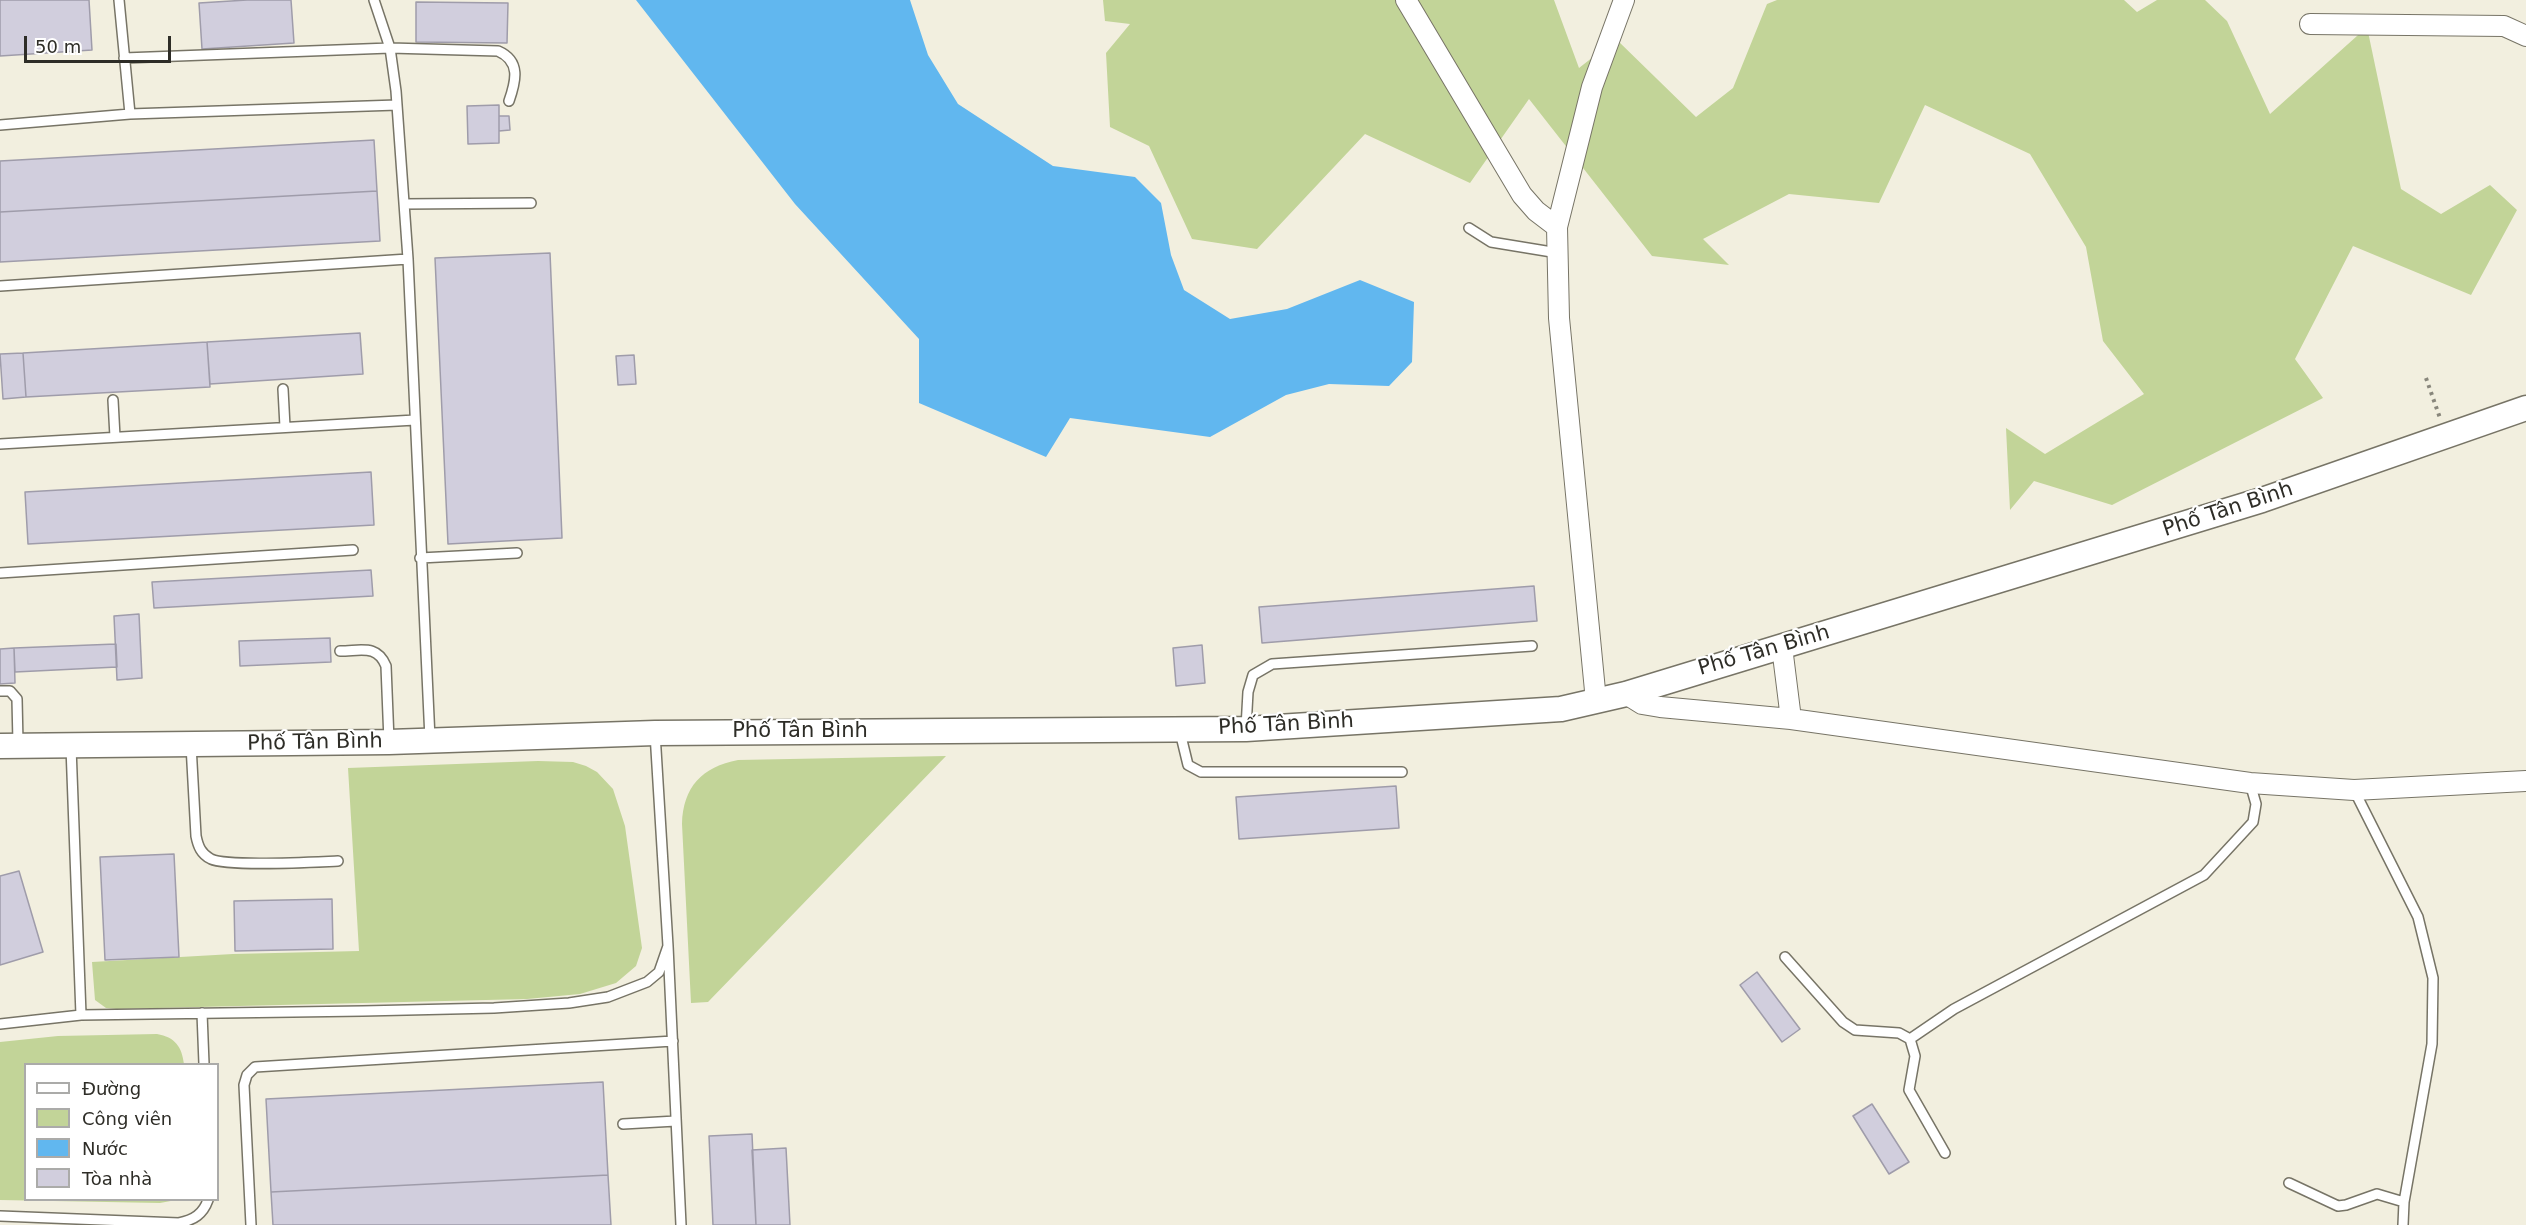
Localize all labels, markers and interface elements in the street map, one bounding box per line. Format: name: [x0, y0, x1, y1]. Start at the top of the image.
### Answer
scale bar: [27, 24, 174, 62]
text: 50 m: [35, 36, 81, 57]
street label: Phố Tân Bình: [2160, 477, 2296, 543]
street label: Phố Tân Bình: [1695, 620, 1833, 682]
street label: Phố Tân Bình: [1218, 709, 1354, 741]
street label: Phố Tân Bình: [732, 719, 868, 745]
street label: Phố Tân Bình: [247, 729, 383, 757]
legend: [24, 1063, 219, 1201]
text: Đường: [82, 1078, 141, 1099]
text: Công viên: [82, 1108, 172, 1129]
text: Nước: [82, 1138, 128, 1159]
text: Tòa nhà: [82, 1168, 152, 1189]

